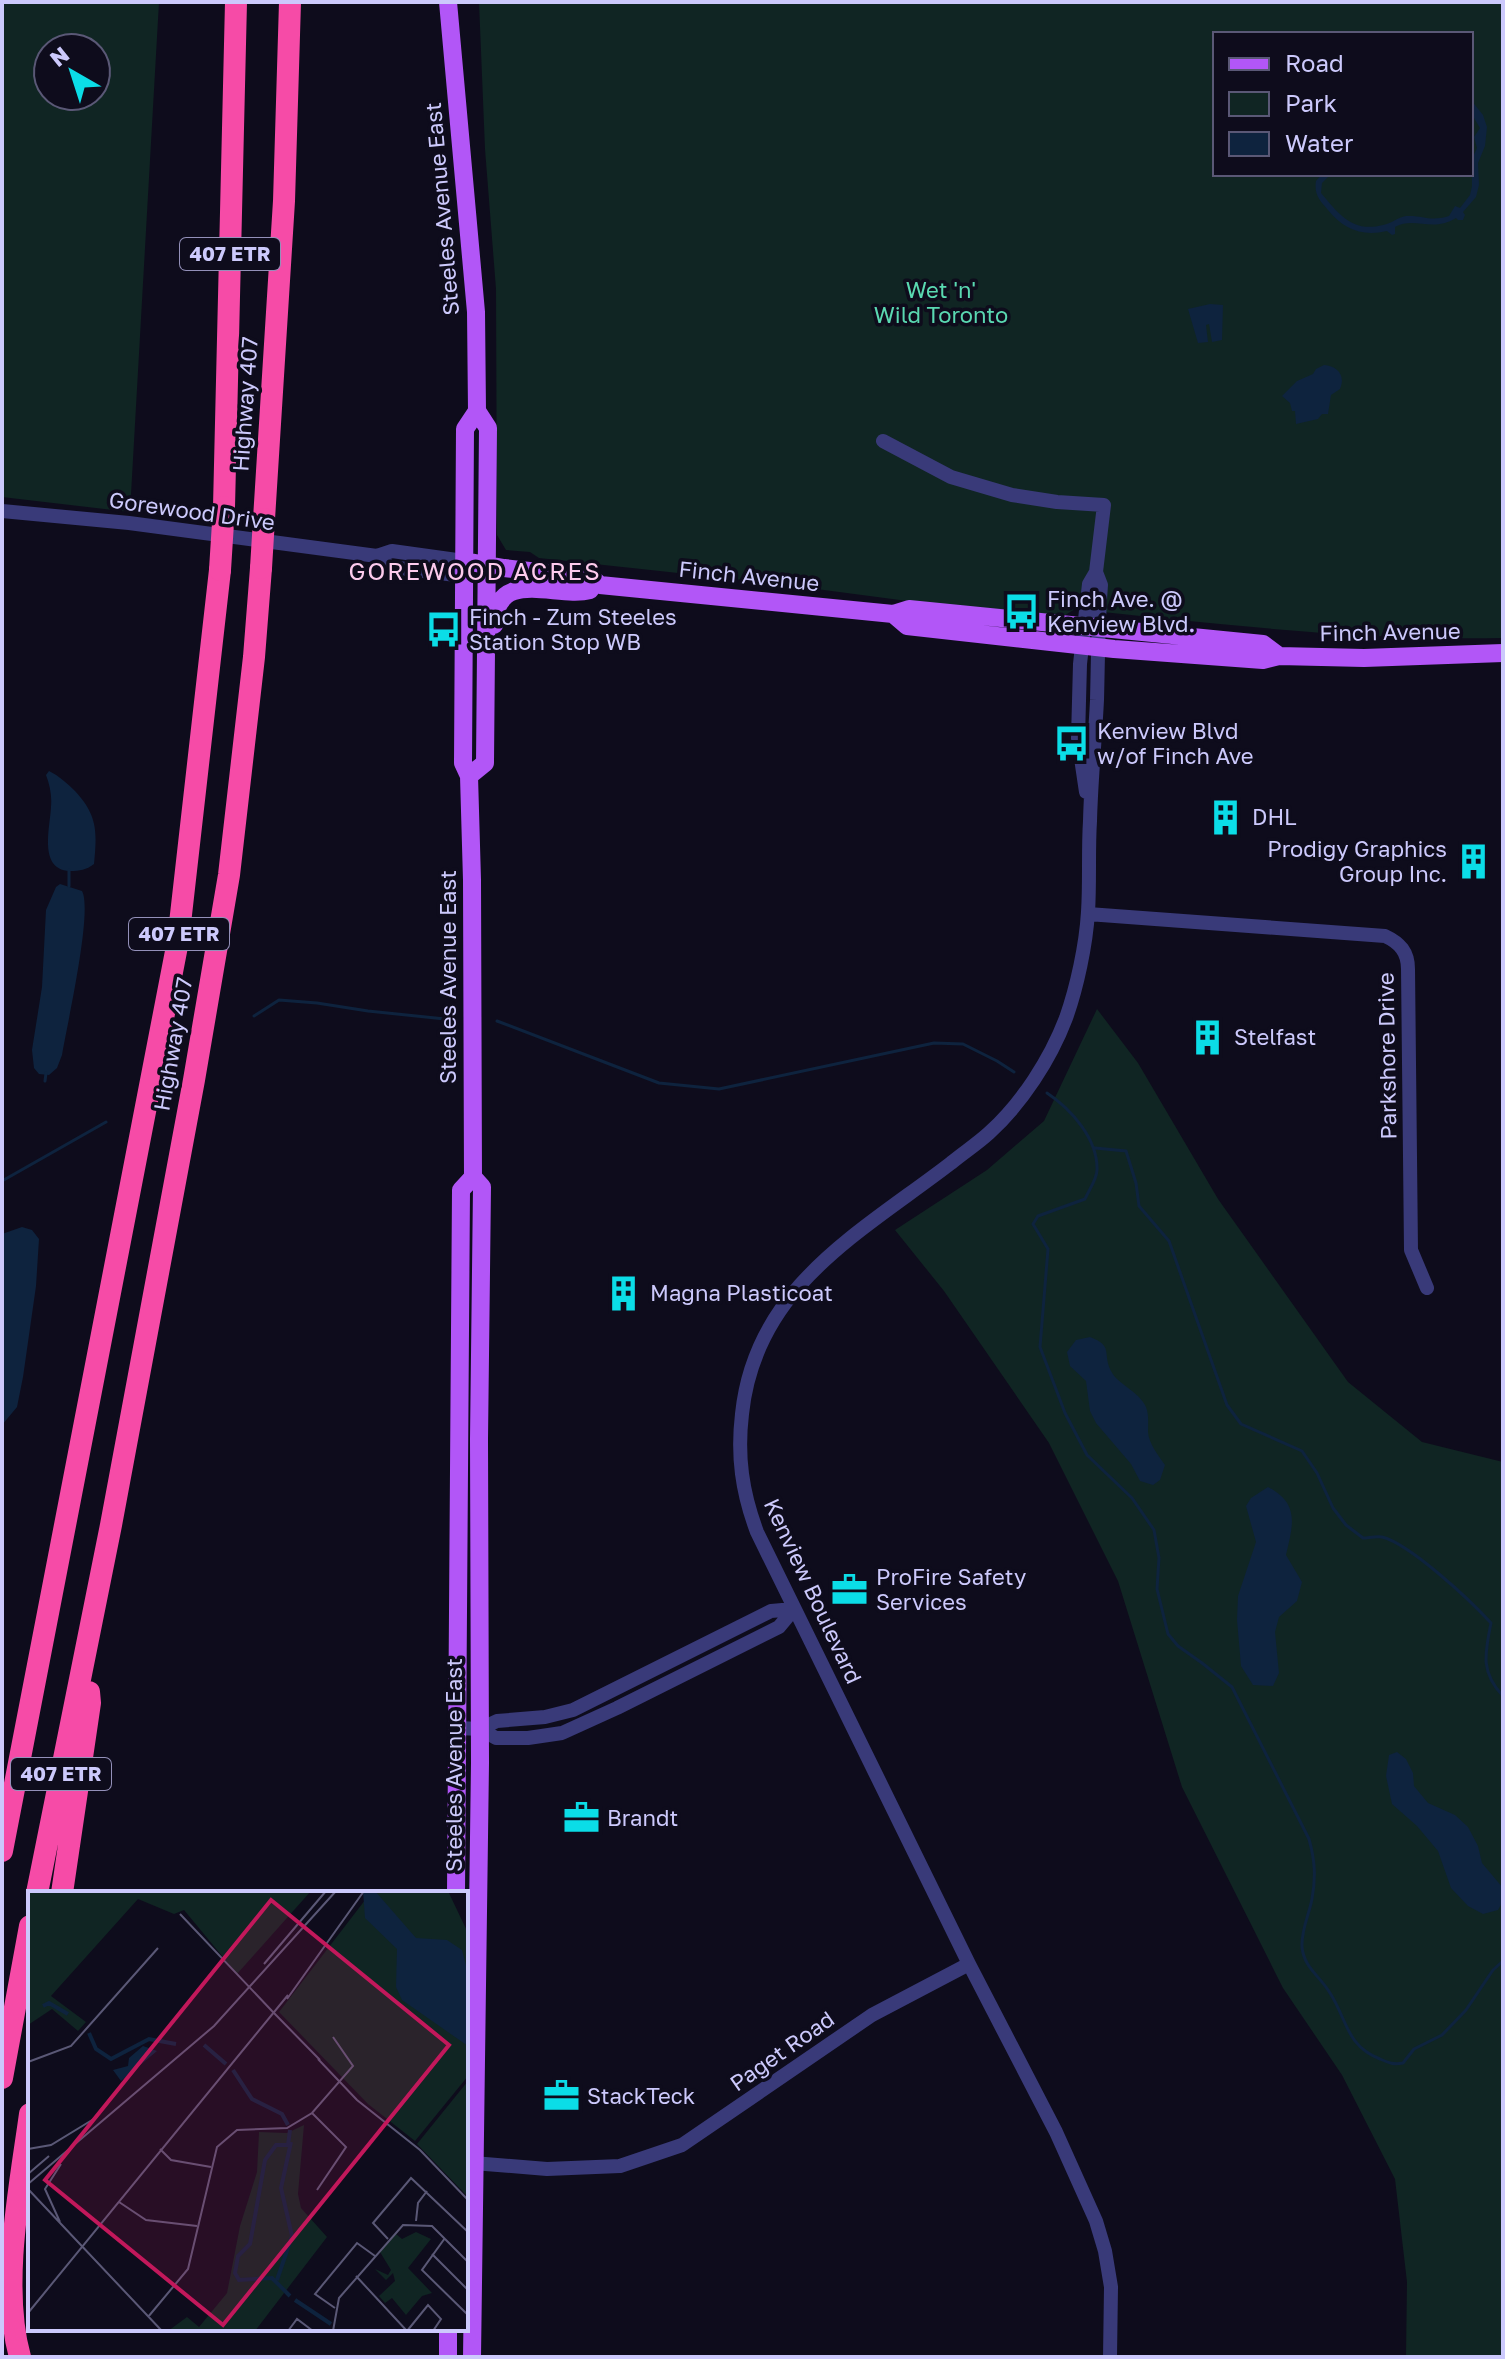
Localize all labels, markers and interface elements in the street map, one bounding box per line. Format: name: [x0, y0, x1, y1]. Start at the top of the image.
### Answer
north arrow: [32, 32, 112, 112]
legend: [1213, 32, 1473, 176]
text: N: [44, 40, 74, 72]
text: Road: [1285, 48, 1344, 77]
text: Park: [1285, 88, 1337, 117]
street label: Steeles Avenue East: [419, 101, 464, 317]
text: Water: [1285, 128, 1353, 157]
road number: 407 ETR: [180, 238, 280, 270]
park label: Wet 'n' Wild Toronto: [874, 276, 1008, 328]
street label: Highway 407: [226, 336, 263, 472]
street label: Gorewood Drive: [107, 486, 277, 536]
street label: Finch Avenue: [677, 555, 821, 596]
district label: GOREWOOD ACRES: [349, 556, 602, 585]
place label: Finch Ave. @ Kenview Blvd.: [1047, 585, 1195, 637]
bus stop icon: Finch Ave. @ Kenview Blvd.: [1002, 593, 1040, 631]
place label: Finch - Zum Steeles Station Stop WB: [469, 603, 677, 655]
bus stop icon: Finch - Zum Steeles Station Stop WB: [424, 611, 462, 649]
street label: Finch Avenue: [1319, 617, 1461, 646]
place label: Kenview Blvd w/of Finch Ave: [1097, 717, 1254, 769]
bus stop icon: Kenview Blvd w/of Finch Ave: [1052, 725, 1090, 763]
building icon: DHL: [1207, 798, 1245, 836]
place label: DHL: [1252, 803, 1297, 830]
place label: Prodigy Graphics Group Inc.: [1267, 835, 1447, 887]
building icon: Prodigy Graphics Group Inc.: [1454, 843, 1492, 881]
street label: Steeles Avenue East: [434, 870, 461, 1084]
road number: 407 ETR: [129, 918, 229, 950]
street label: Parkshore Drive: [1372, 972, 1401, 1140]
street label: Highway 407: [147, 975, 198, 1113]
building icon: Stelfast: [1189, 1018, 1227, 1056]
place label: Stelfast: [1234, 1023, 1316, 1050]
building icon: Magna Plasticoat: [605, 1274, 643, 1312]
place label: Magna Plasticoat: [650, 1279, 833, 1306]
street label: Kenview Boulevard: [759, 1494, 868, 1688]
place label: ProFire Safety Services: [876, 1563, 1026, 1615]
office icon: ProFire Safety Services: [831, 1571, 869, 1609]
street label: Steeles Avenue East: [440, 1658, 467, 1872]
road number: 407 ETR: [11, 1758, 111, 1790]
office icon: Brandt: [562, 1799, 600, 1837]
place label: Brandt: [607, 1804, 678, 1831]
inset map: [28, 1891, 468, 2331]
street label: Paget Road: [724, 2005, 839, 2096]
office icon: StackTeck: [542, 2077, 580, 2115]
place label: StackTeck: [587, 2082, 695, 2109]

